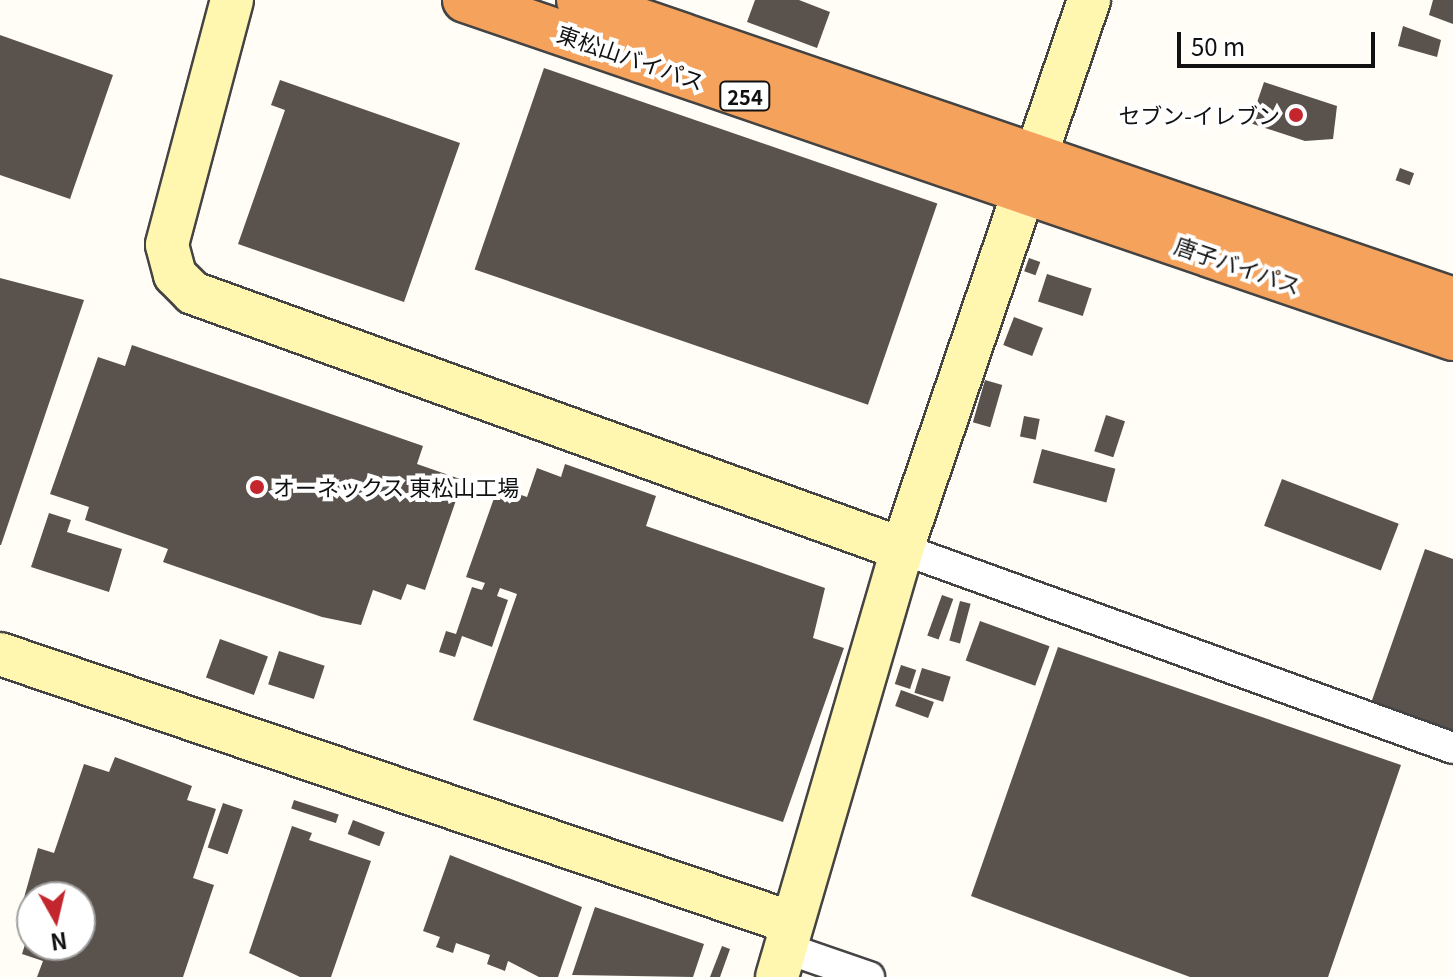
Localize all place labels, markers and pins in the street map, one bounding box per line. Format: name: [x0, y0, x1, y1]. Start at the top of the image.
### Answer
place label: セブン-イレブン: [1118, 102, 1280, 128]
marker: セブン-イレブン: [1287, 106, 1305, 124]
place label: オーネックス 東松山工場: [273, 474, 520, 500]
marker: オーネックス 東松山工場: [248, 478, 266, 496]

